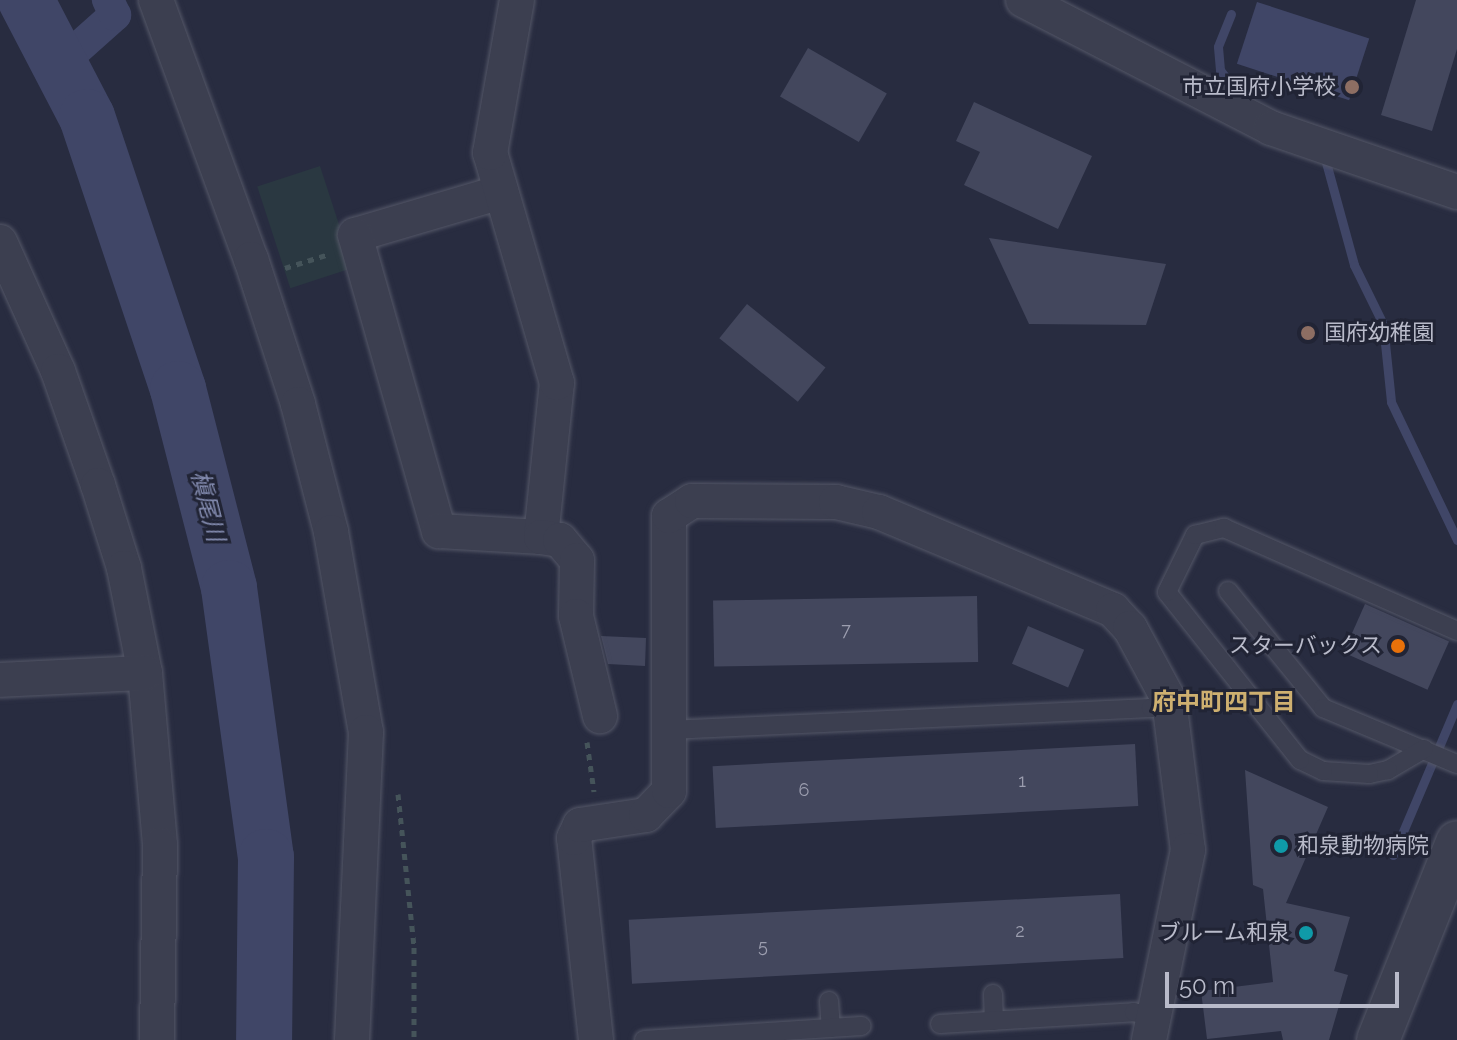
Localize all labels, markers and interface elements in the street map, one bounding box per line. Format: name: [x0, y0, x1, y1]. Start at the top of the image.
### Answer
place label: 市立国府小学校: [1182, 74, 1336, 100]
marker: 市立国府小学校: [1343, 78, 1361, 96]
place label: 国府幼稚園: [1324, 320, 1434, 346]
marker: 国府幼稚園: [1299, 324, 1317, 342]
water label: 槇尾川: [185, 468, 231, 544]
house number: 7: [841, 619, 851, 641]
place label: スターバックス: [1228, 633, 1382, 659]
marker: スターバックス: [1389, 637, 1407, 655]
district label: 府中町四丁目: [1152, 688, 1296, 716]
house number: 1: [1018, 770, 1026, 792]
house number: 6: [799, 779, 809, 801]
place label: 和泉動物病院: [1297, 833, 1429, 859]
marker: 和泉動物病院: [1272, 837, 1290, 855]
house number: 2: [1015, 920, 1025, 942]
place label: ブルーム和泉: [1158, 920, 1290, 946]
marker: ブルーム和泉: [1297, 924, 1315, 942]
house number: 5: [758, 935, 768, 957]
scale bar: [1169, 956, 1403, 1006]
text: 50 m: [1179, 971, 1235, 1000]

